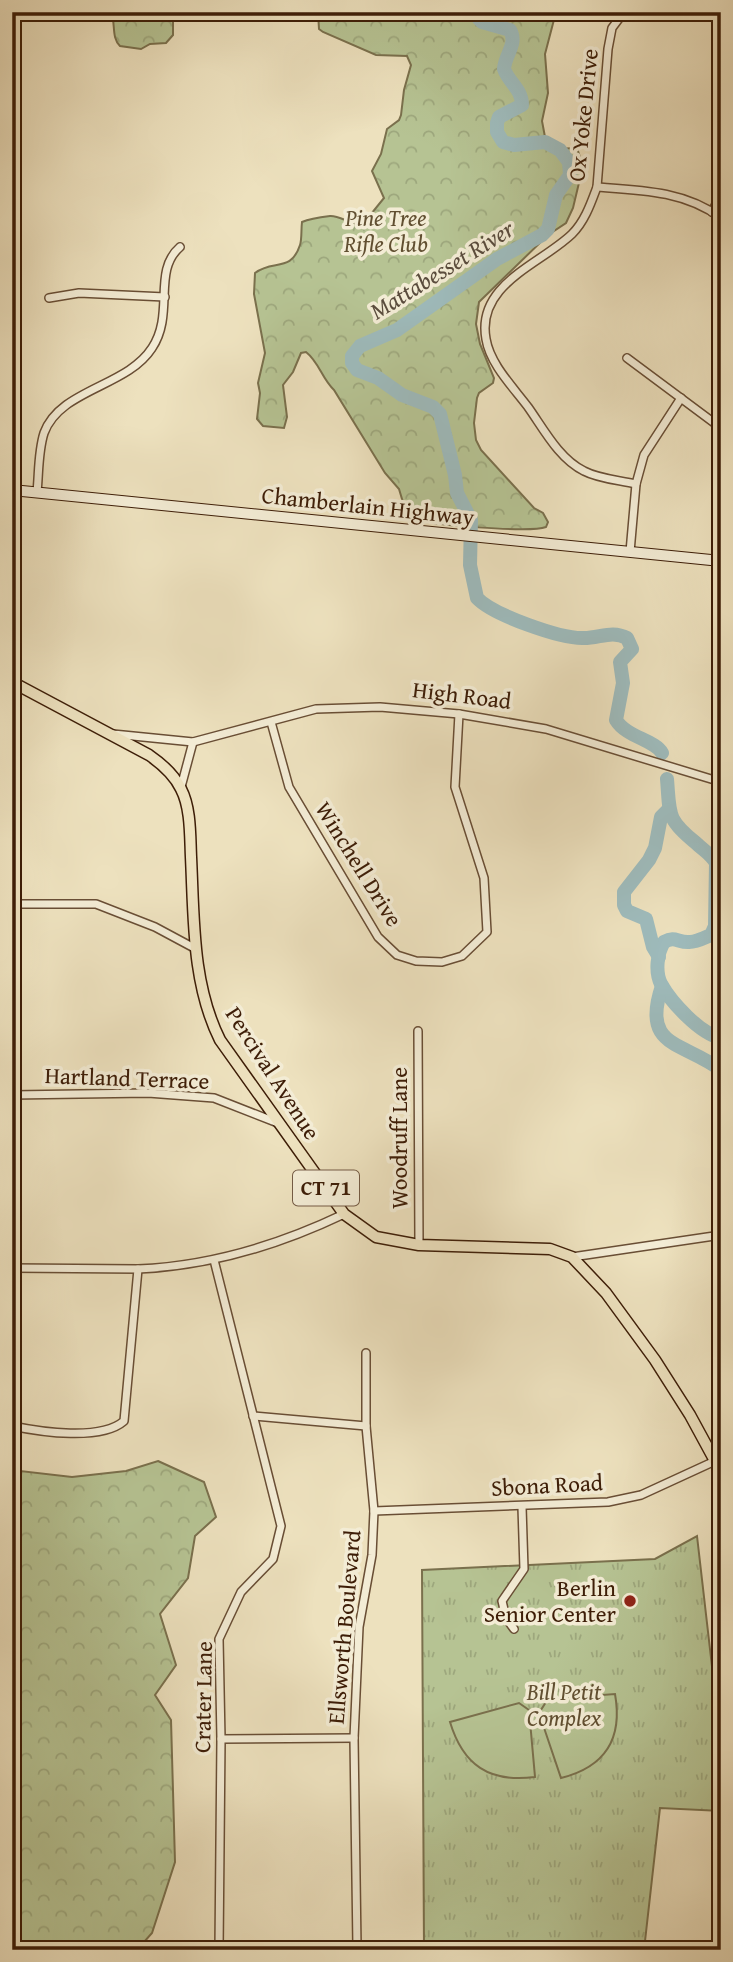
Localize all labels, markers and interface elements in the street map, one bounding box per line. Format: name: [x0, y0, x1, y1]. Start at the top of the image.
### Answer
street label: Ox Yoke Drive: [559, 47, 606, 183]
park label: Pine Tree Rifle Club: [343, 201, 428, 260]
water label: Mattabesset River: [363, 211, 522, 328]
street label: Chamberlain Highway: [260, 478, 476, 533]
street label: High Road: [411, 672, 514, 717]
street label: Winchell Drive: [308, 795, 411, 933]
street label: Percival Avenue: [218, 1000, 329, 1146]
street label: Hartland Terrace: [44, 1058, 210, 1097]
street label: Woodruff Lane: [382, 1067, 415, 1209]
road number: CT 71: [293, 1170, 359, 1206]
street label: Sbona Road: [490, 1465, 604, 1504]
street label: Ellsworth Boulevard: [319, 1528, 368, 1725]
place label: Berlin Senior Center: [484, 1571, 617, 1630]
marker: Berlin Senior Center: [622, 1593, 638, 1609]
street label: Crater Lane: [185, 1641, 220, 1753]
park label: Bill Petit Complex: [526, 1675, 602, 1734]

